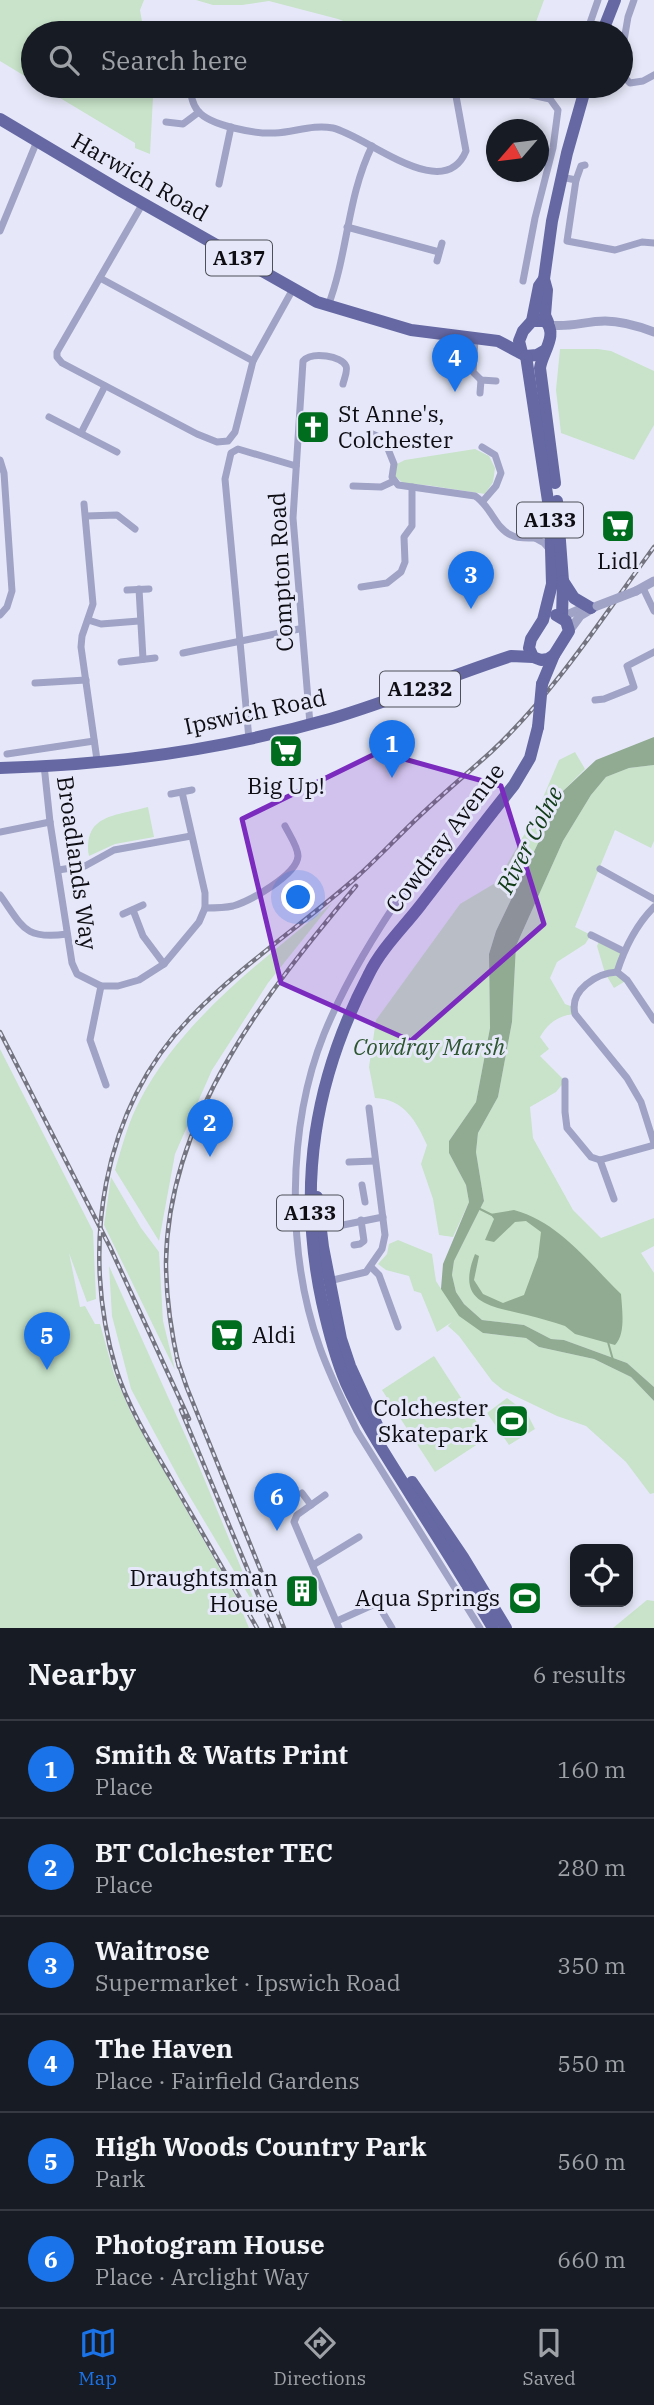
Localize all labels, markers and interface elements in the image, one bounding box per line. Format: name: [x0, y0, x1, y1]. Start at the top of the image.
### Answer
search box: [21, 21, 633, 98]
icon: search: [45, 41, 83, 79]
text: Search here: [101, 43, 247, 77]
north arrow: [486, 119, 549, 182]
street label: Harwich Road: [67, 125, 214, 227]
road number: A137: [206, 240, 272, 276]
pin: 4: [432, 334, 478, 392]
place label: St Anne's, Colchester: [338, 398, 453, 454]
church icon: St Anne's, Colchester: [294, 408, 332, 446]
street label: Compton Road: [261, 492, 299, 653]
road number: A133: [517, 503, 583, 538]
supermarket icon: Lidl: [599, 507, 637, 545]
place label: Lidl: [597, 545, 639, 575]
pin: 3: [448, 551, 494, 609]
road number: A1232: [380, 672, 460, 706]
street label: Ipswich Road: [181, 681, 329, 741]
pin: 1: [369, 720, 415, 778]
supermarket icon: Big Up!: [267, 732, 305, 770]
street label: Cowdray Avenue: [378, 756, 510, 918]
place label: Big Up!: [247, 770, 325, 800]
street label: Broadlands Way: [51, 774, 105, 953]
water label: River Colne: [488, 780, 570, 899]
your location: [281, 880, 315, 914]
park label: Cowdray Marsh: [353, 1031, 505, 1061]
pin: 2: [187, 1099, 233, 1157]
road number: A133: [277, 1196, 343, 1230]
pin: 5: [24, 1312, 70, 1370]
supermarket icon: Aldi: [208, 1316, 246, 1354]
place label: Aldi: [252, 1319, 296, 1349]
place label: Colchester Skatepark: [373, 1392, 489, 1448]
sports icon: Colchester Skatepark: [493, 1402, 531, 1440]
pin: 6: [254, 1473, 300, 1531]
map controls: [570, 1544, 633, 1607]
button: locate: [570, 1544, 633, 1607]
place label: Draughtsman House: [130, 1562, 278, 1618]
building icon: Draughtsman House: [283, 1572, 321, 1610]
sports icon: Aqua Springs: [506, 1579, 544, 1617]
place label: Aqua Springs: [355, 1582, 500, 1612]
text: Nearby: [28, 1654, 136, 1693]
text: 6 results: [533, 1659, 626, 1689]
text: Smith & Watts Print: [95, 1737, 348, 1771]
text: 1: [44, 1754, 58, 1784]
text: 160 m: [557, 1754, 626, 1784]
text: Place: [95, 1771, 153, 1801]
text: BT Colchester TEC: [95, 1835, 333, 1869]
text: 2: [44, 1852, 58, 1882]
text: 280 m: [557, 1852, 626, 1882]
text: Place: [95, 1869, 153, 1899]
text: Waitrose: [95, 1933, 210, 1967]
text: 3: [44, 1950, 58, 1980]
text: 350 m: [557, 1950, 626, 1980]
text: Supermarket · Ipswich Road: [95, 1967, 401, 1997]
text: The Haven: [95, 2031, 233, 2065]
text: 4: [44, 2048, 58, 2078]
text: 550 m: [557, 2048, 626, 2078]
text: Place · Fairfield Gardens: [95, 2065, 360, 2095]
text: High Woods Country Park: [95, 2129, 426, 2163]
text: 5: [44, 2146, 58, 2176]
text: 560 m: [557, 2146, 626, 2176]
text: Park: [95, 2163, 145, 2193]
text: Photogram House: [95, 2227, 325, 2261]
text: 6: [44, 2244, 58, 2274]
text: 660 m: [557, 2244, 626, 2274]
text: Place · Arclight Way: [95, 2261, 309, 2291]
tab: Map: [78, 2324, 117, 2390]
tab: Directions: [273, 2324, 366, 2390]
tab: Saved: [523, 2324, 576, 2390]

